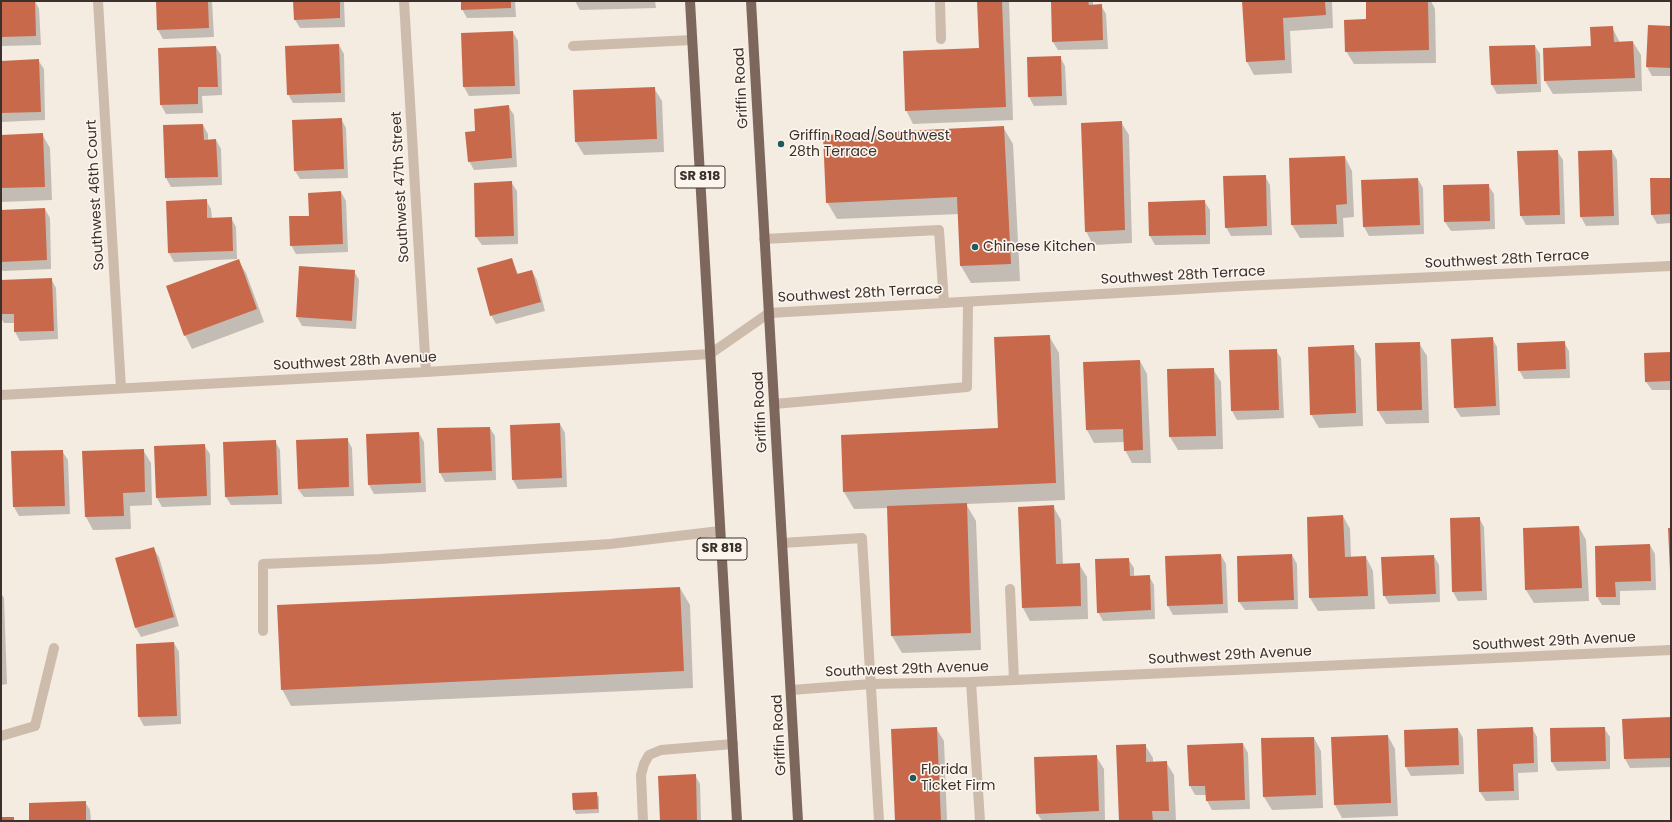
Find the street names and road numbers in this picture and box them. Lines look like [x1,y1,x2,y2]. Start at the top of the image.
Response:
street label: Griffin Road [731,47,753,129]
street label: Southwest 47th Street [389,111,413,263]
street label: Southwest 46th Court [84,119,108,271]
road number: SR 818 [675,166,725,188]
street label: Southwest 28th Terrace [1424,247,1590,273]
street label: Southwest 28th Terrace [1100,263,1266,289]
street label: Southwest 28th Terrace [777,281,943,307]
street label: Southwest 28th Avenue [273,349,437,375]
street label: Griffin Road [750,371,772,453]
road number: SR 818 [697,538,747,560]
street label: Southwest 29th Avenue [1472,629,1636,655]
street label: Southwest 29th Avenue [1148,643,1312,669]
street label: Southwest 29th Avenue [825,659,989,681]
street label: Griffin Road [769,694,791,776]

